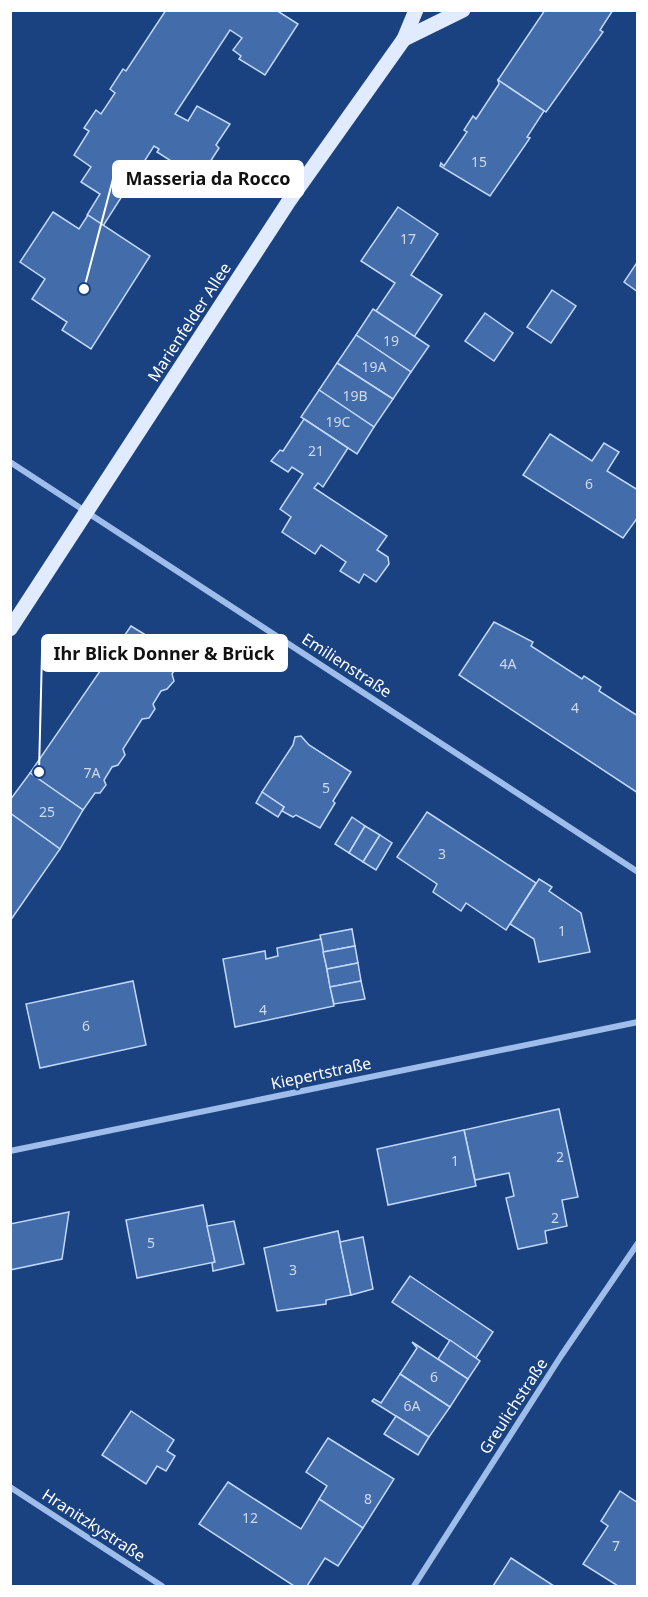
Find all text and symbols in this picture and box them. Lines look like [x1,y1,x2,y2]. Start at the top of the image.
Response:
house number: 15 [471,152,487,171]
callout: Masseria da Rocco [113,161,303,197]
text: Masseria da Rocco [125,166,291,190]
house number: 17 [400,229,416,248]
street label: Marienfelder Allee [142,258,236,386]
house number: 19 [383,331,399,350]
house number: 19A [362,357,387,376]
house number: 19B [342,386,368,405]
house number: 19C [326,412,351,431]
house number: 21 [308,441,324,460]
house number: 6 [585,474,593,493]
street label: Emilienstraße [298,628,396,702]
callout: Ihr Blick Donner & Brück [42,635,287,671]
text: Ihr Blick Donner & Brück [54,641,275,665]
house number: 4A [500,654,517,673]
house number: 4 [571,698,579,717]
house number: 7A [84,763,101,782]
house number: 5 [322,778,330,797]
house number: 25 [39,802,55,821]
house number: 3 [438,844,446,863]
house number: 1 [558,921,566,940]
house number: 4 [259,1000,267,1019]
house number: 6 [82,1016,90,1035]
street label: Kiepertstraße [269,1052,373,1094]
house number: 2 [556,1147,564,1166]
house number: 1 [451,1151,459,1170]
house number: 2 [551,1208,559,1227]
house number: 5 [147,1233,155,1252]
house number: 3 [289,1260,297,1279]
street label: Greulichstraße [474,1354,552,1458]
house number: 6 [430,1367,438,1386]
house number: 6A [404,1396,421,1415]
street label: Hranitzkystraße [38,1483,150,1567]
house number: 8 [364,1489,372,1508]
house number: 12 [242,1508,258,1527]
house number: 7 [612,1536,620,1555]

